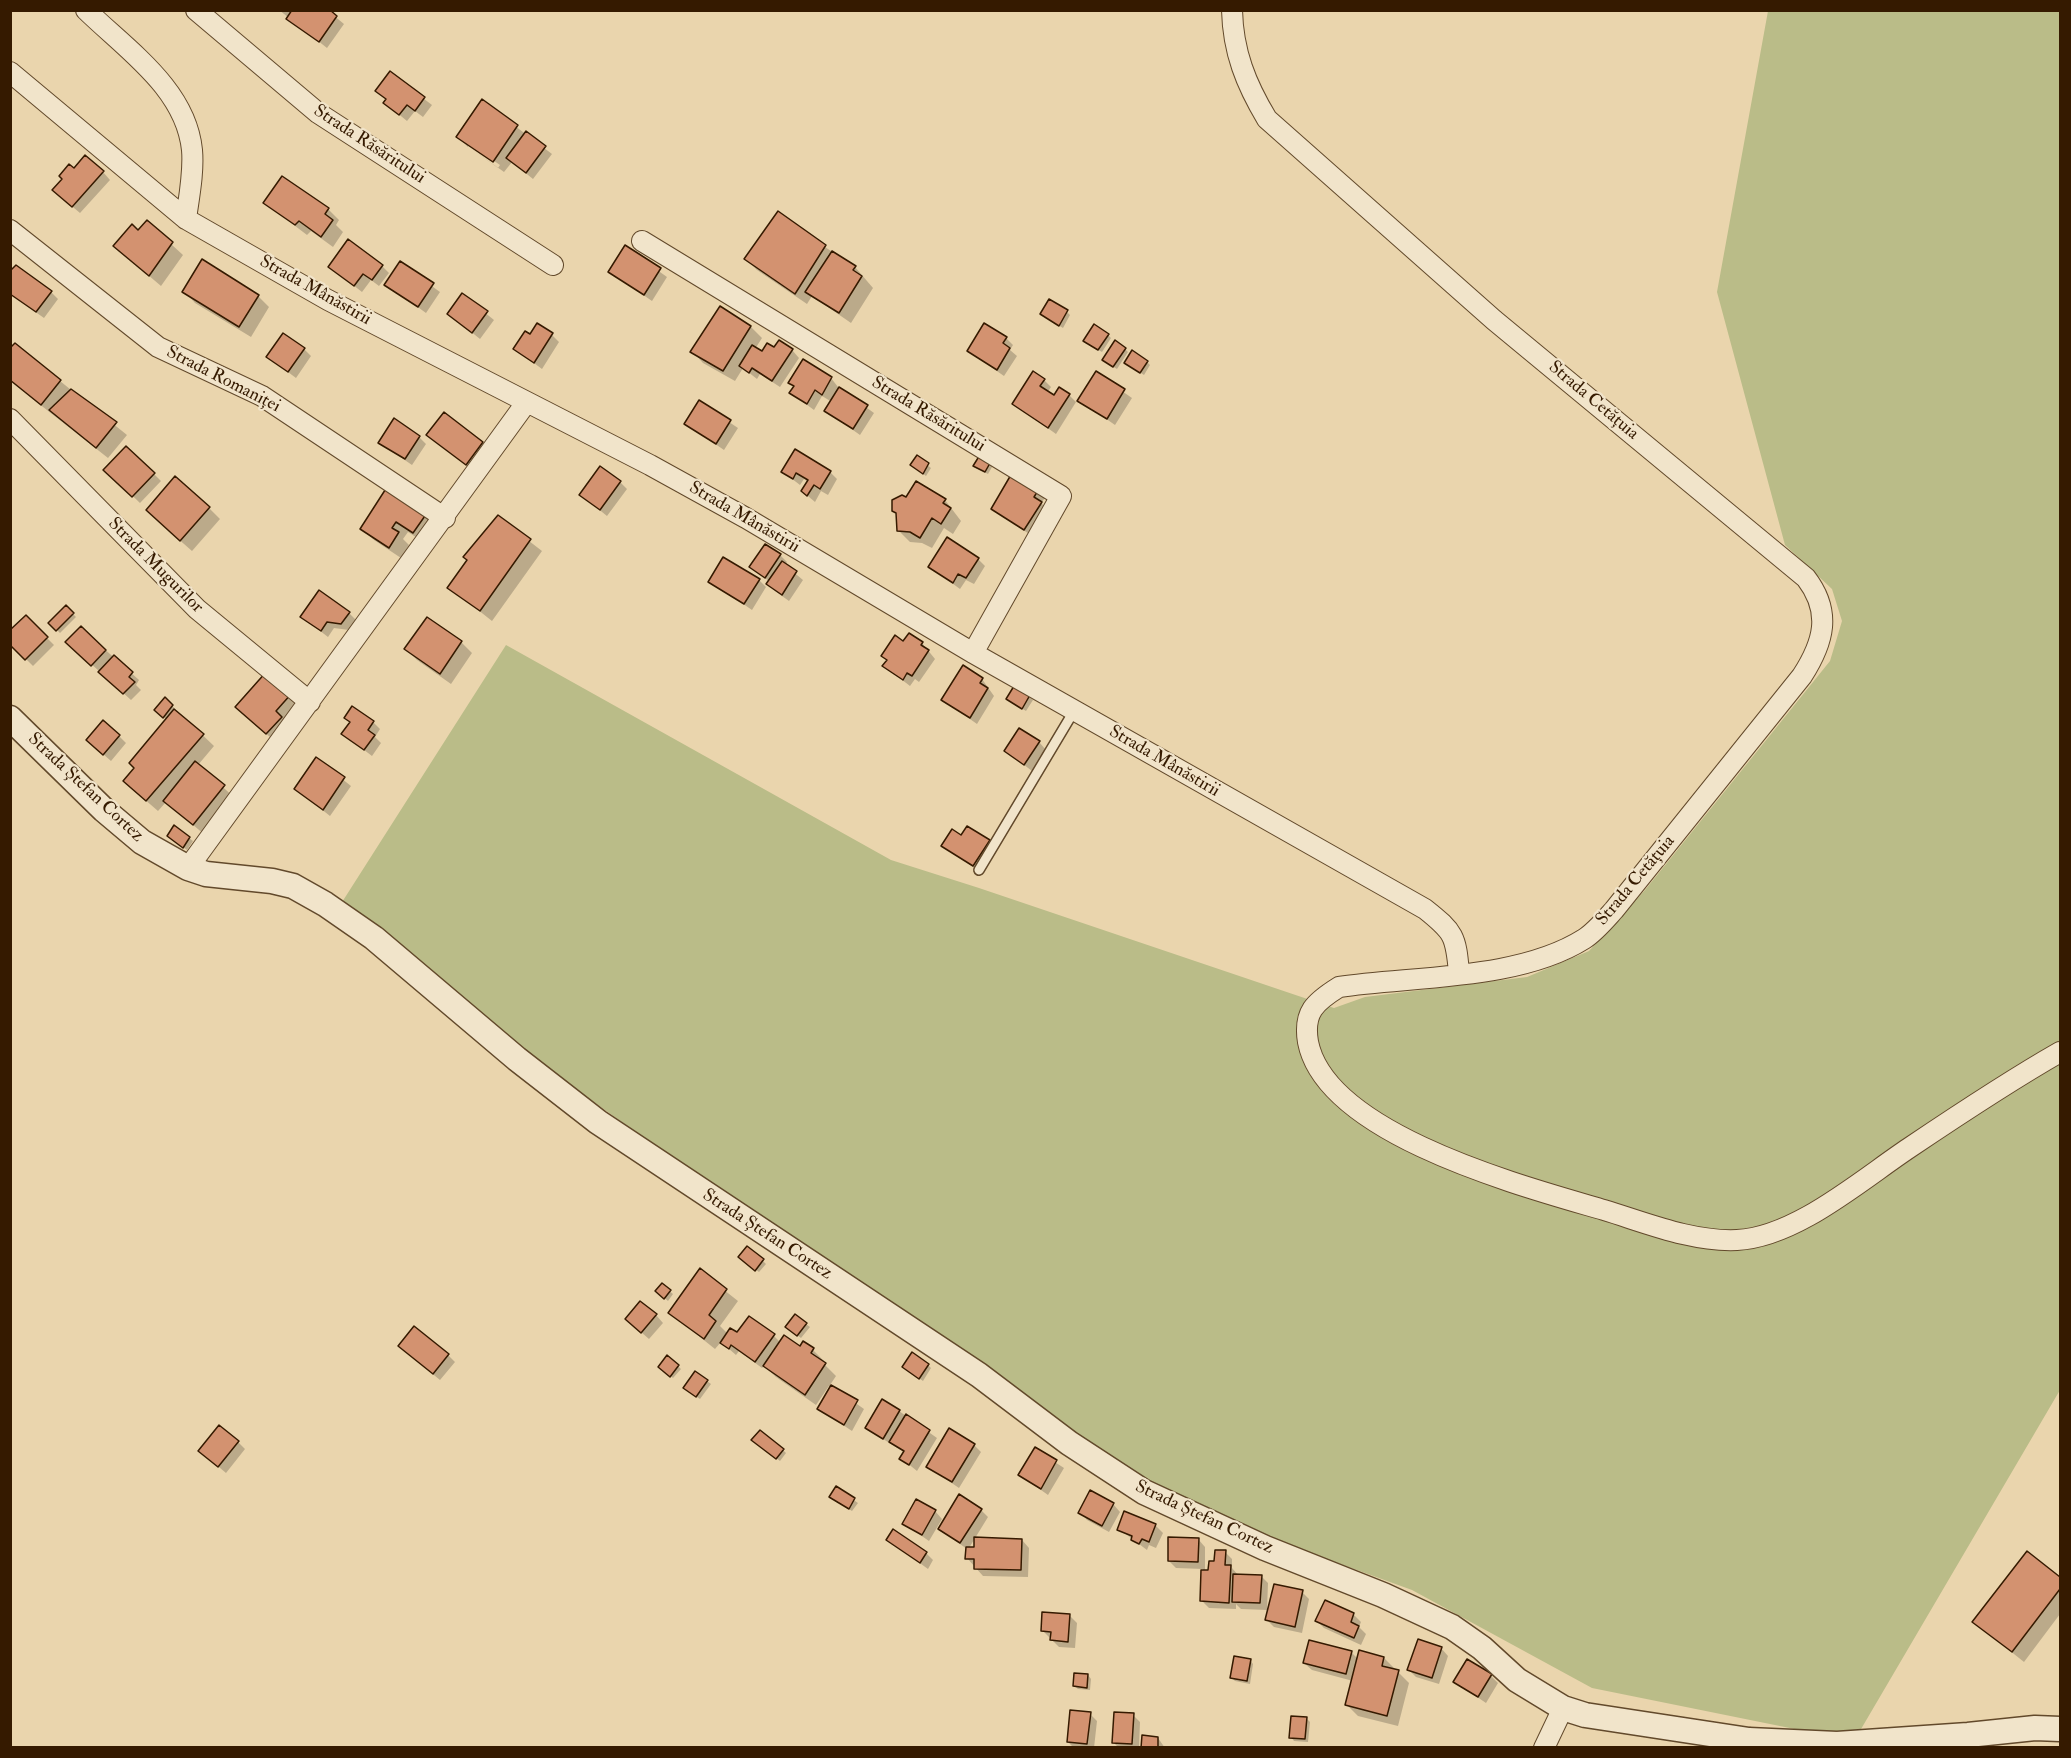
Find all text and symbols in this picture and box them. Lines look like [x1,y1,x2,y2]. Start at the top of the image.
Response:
street label: Strada Răsăritului [309,101,429,189]
street label: Strada Mânăstirii [255,251,375,331]
street label: Strada Romaniței [162,342,284,418]
street label: Strada Cetățuia [1543,357,1643,445]
street label: Strada Răsăritului [867,373,989,457]
street label: Strada Mânăstirii [685,478,803,558]
street label: Strada Mugurilor [103,514,207,618]
street label: Strada Mânăstirii [1105,722,1223,802]
street label: Strada Ștefan Cortez [23,729,147,847]
street label: Strada Cetățuia [1592,831,1680,931]
street label: Strada Ștefan Cortez [698,1185,836,1285]
street label: Strada Ștefan Cortez [1131,1476,1277,1560]

